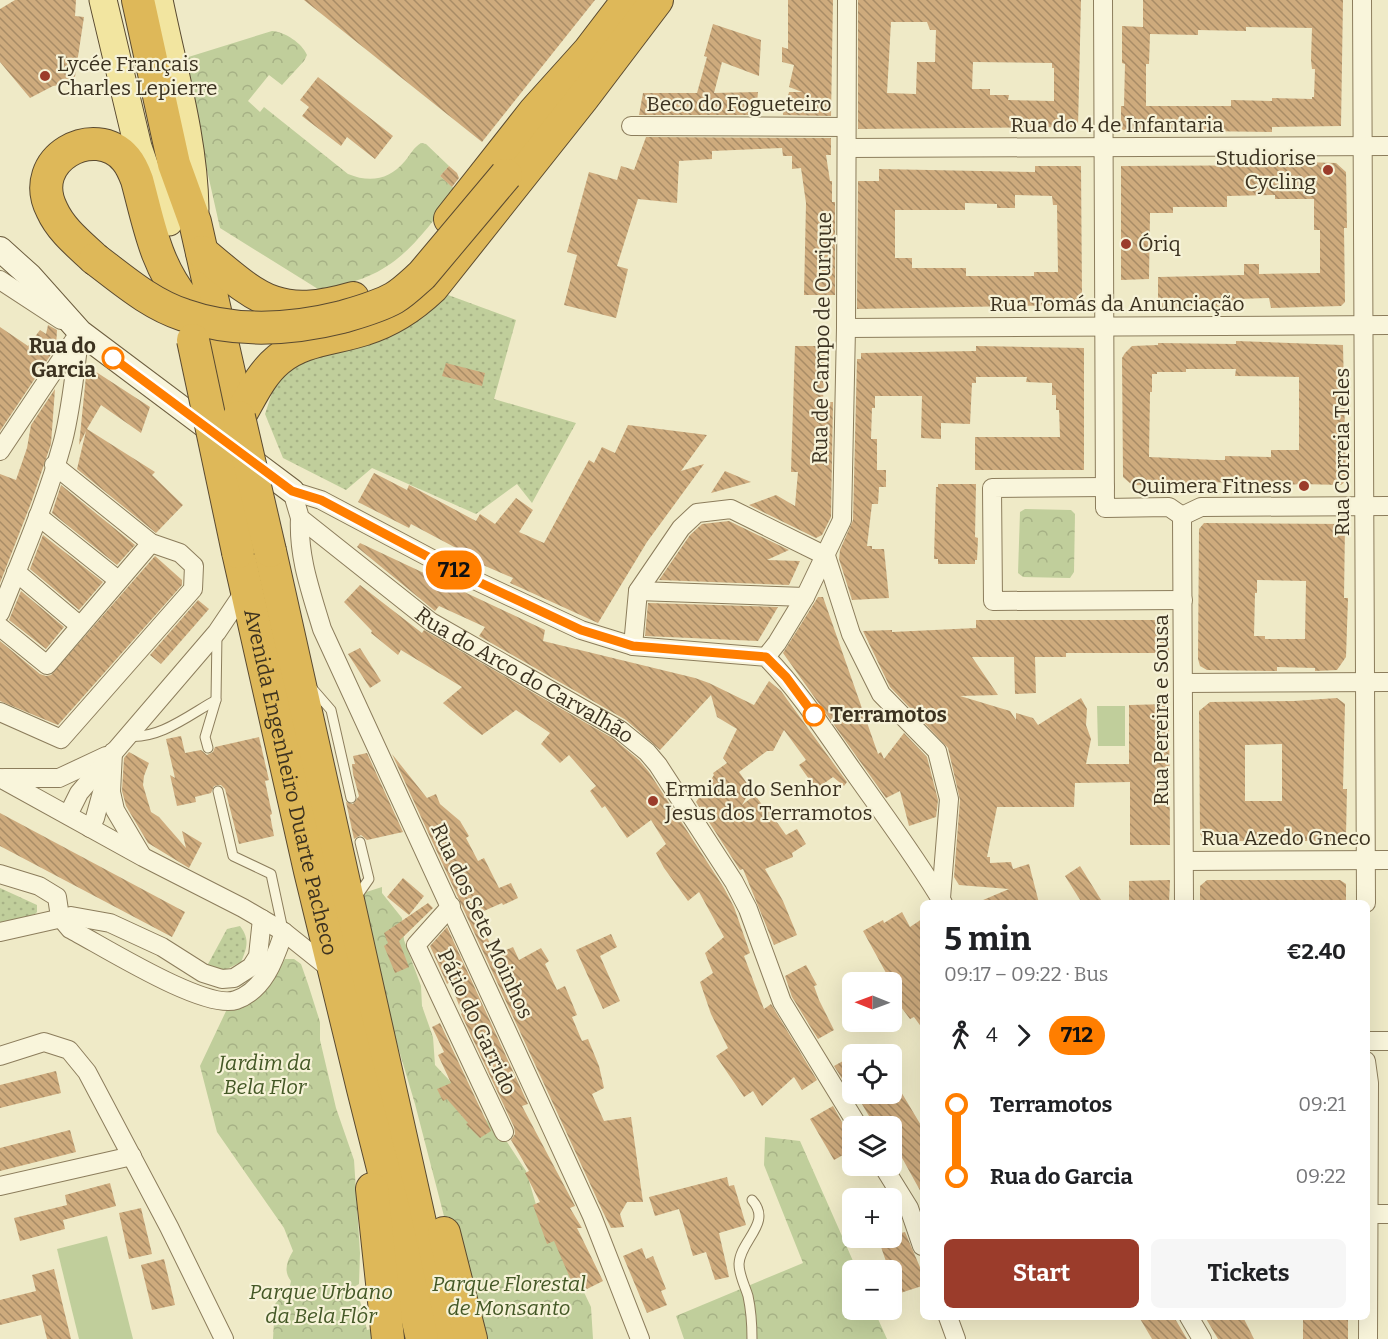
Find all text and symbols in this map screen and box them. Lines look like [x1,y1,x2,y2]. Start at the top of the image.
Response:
place label: Lycée Français Charles Lepierre [57,51,218,101]
marker: Lycée Français Charles Lepierre [38,69,52,83]
street label: Beco do Fogueteiro [646,91,832,117]
street label: Rua do 4 de Infantaria [1010,112,1224,138]
place label: Studiorise Cycling [1215,145,1316,195]
marker: Studiorise Cycling [1321,163,1335,177]
street label: Rua de Campo de Ourique [807,212,837,464]
place label: Óriq [1138,231,1181,257]
marker: Óriq [1119,237,1133,251]
street label: Rua Tomás da Anunciação [989,291,1245,317]
place label: Rua do Garcia [29,333,96,383]
marker: Rua do Garcia [102,347,124,369]
street label: Rua Correia Teles [1329,368,1355,536]
place label: Quimera Fitness [1131,473,1292,499]
marker: Quimera Fitness [1297,479,1311,493]
line badge: 712 [420,550,488,590]
text: 712 [438,557,470,583]
street label: Rua do Arco do Carvalhão [410,601,639,749]
street label: Avenida Engenheiro Duarte Pacheco [238,606,343,958]
street label: Rua Pereira e Sousa [1148,614,1174,806]
place label: Terramotos [830,702,947,728]
marker: Terramotos [803,704,825,726]
place label: Ermida do Senhor Jesus dos Terramotos [664,776,873,826]
marker: Ermida do Senhor Jesus dos Terramotos [646,794,660,808]
street label: Rua dos Sete Moinhos [425,819,539,1023]
street label: Rua Azedo Gneco [1201,825,1371,851]
text: 5 min [944,919,1031,959]
text: €2.40 [1286,938,1346,965]
street label: Pátio do Garrido [432,945,522,1099]
text: 09:17 – 09:22 · Bus [944,962,1108,986]
north arrow [842,972,902,1032]
map controls [842,972,902,1320]
icon: walk [944,1019,977,1052]
icon: forward [1007,1019,1040,1052]
text: 712 [1061,1022,1093,1048]
text: 4 [986,1023,998,1047]
button: locate [842,1044,902,1104]
park label: Jardim da Bela Flor [216,1050,312,1100]
text: Terramotos [990,1091,1112,1118]
text: 09:21 [1298,1092,1346,1116]
button: layers [842,1116,902,1176]
text: Rua do Garcia [990,1163,1133,1190]
text: 09:22 [1295,1164,1346,1188]
button: + [842,1188,902,1248]
button: Start [944,1239,1139,1308]
button: Tickets [1151,1239,1346,1308]
button: − [842,1260,902,1320]
park label: Parque Florestal de Monsanto [432,1271,586,1321]
park label: Parque Urbano da Bela Flôr [249,1279,393,1329]

